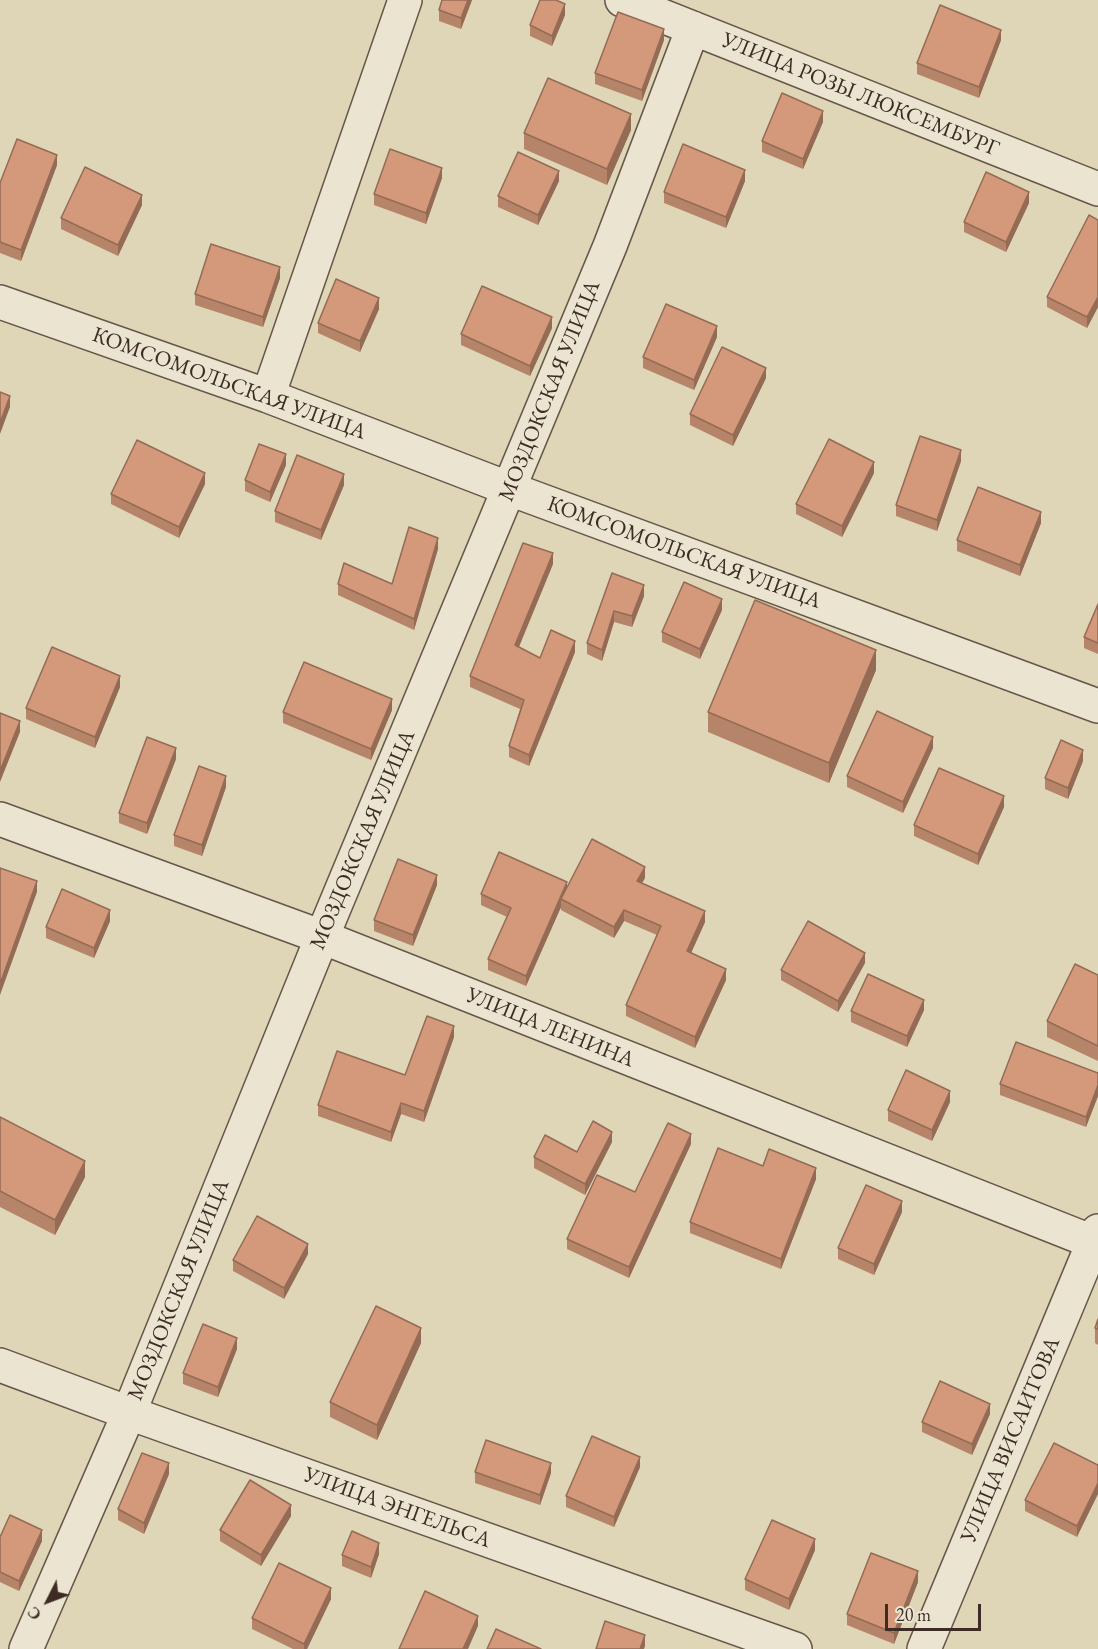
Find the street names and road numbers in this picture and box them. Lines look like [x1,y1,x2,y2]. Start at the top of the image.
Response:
street label: УЛИЦА РОЗЫ ЛЮКСЕМБУРГ [718,27,1002,163]
street label: МОЗДОКСКАЯ УЛИЦА [494,277,606,505]
street label: КОМСОМОЛЬСКАЯ УЛИЦА [89,322,369,446]
street label: КОМСОМОЛЬСКАЯ УЛИЦА [544,491,824,615]
street label: МОЗДОКСКАЯ УЛИЦА [305,726,421,954]
street label: УЛИЦА ЛЕНИНА [462,982,638,1074]
street label: МОЗДОКСКАЯ УЛИЦА [123,1176,235,1404]
street label: УЛИЦА ВИСАИТОВА [956,1333,1066,1547]
street label: УЛИЦА ЭНГЕЛЬСА [300,1462,494,1554]

